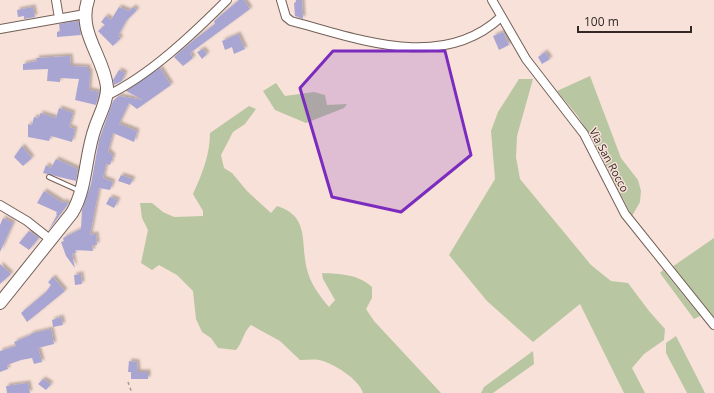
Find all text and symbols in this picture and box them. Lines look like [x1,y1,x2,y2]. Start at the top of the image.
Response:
scale bar [578,8,691,34]
text: 100 m [584,13,619,30]
street label: Via San Rocco [586,125,633,195]

